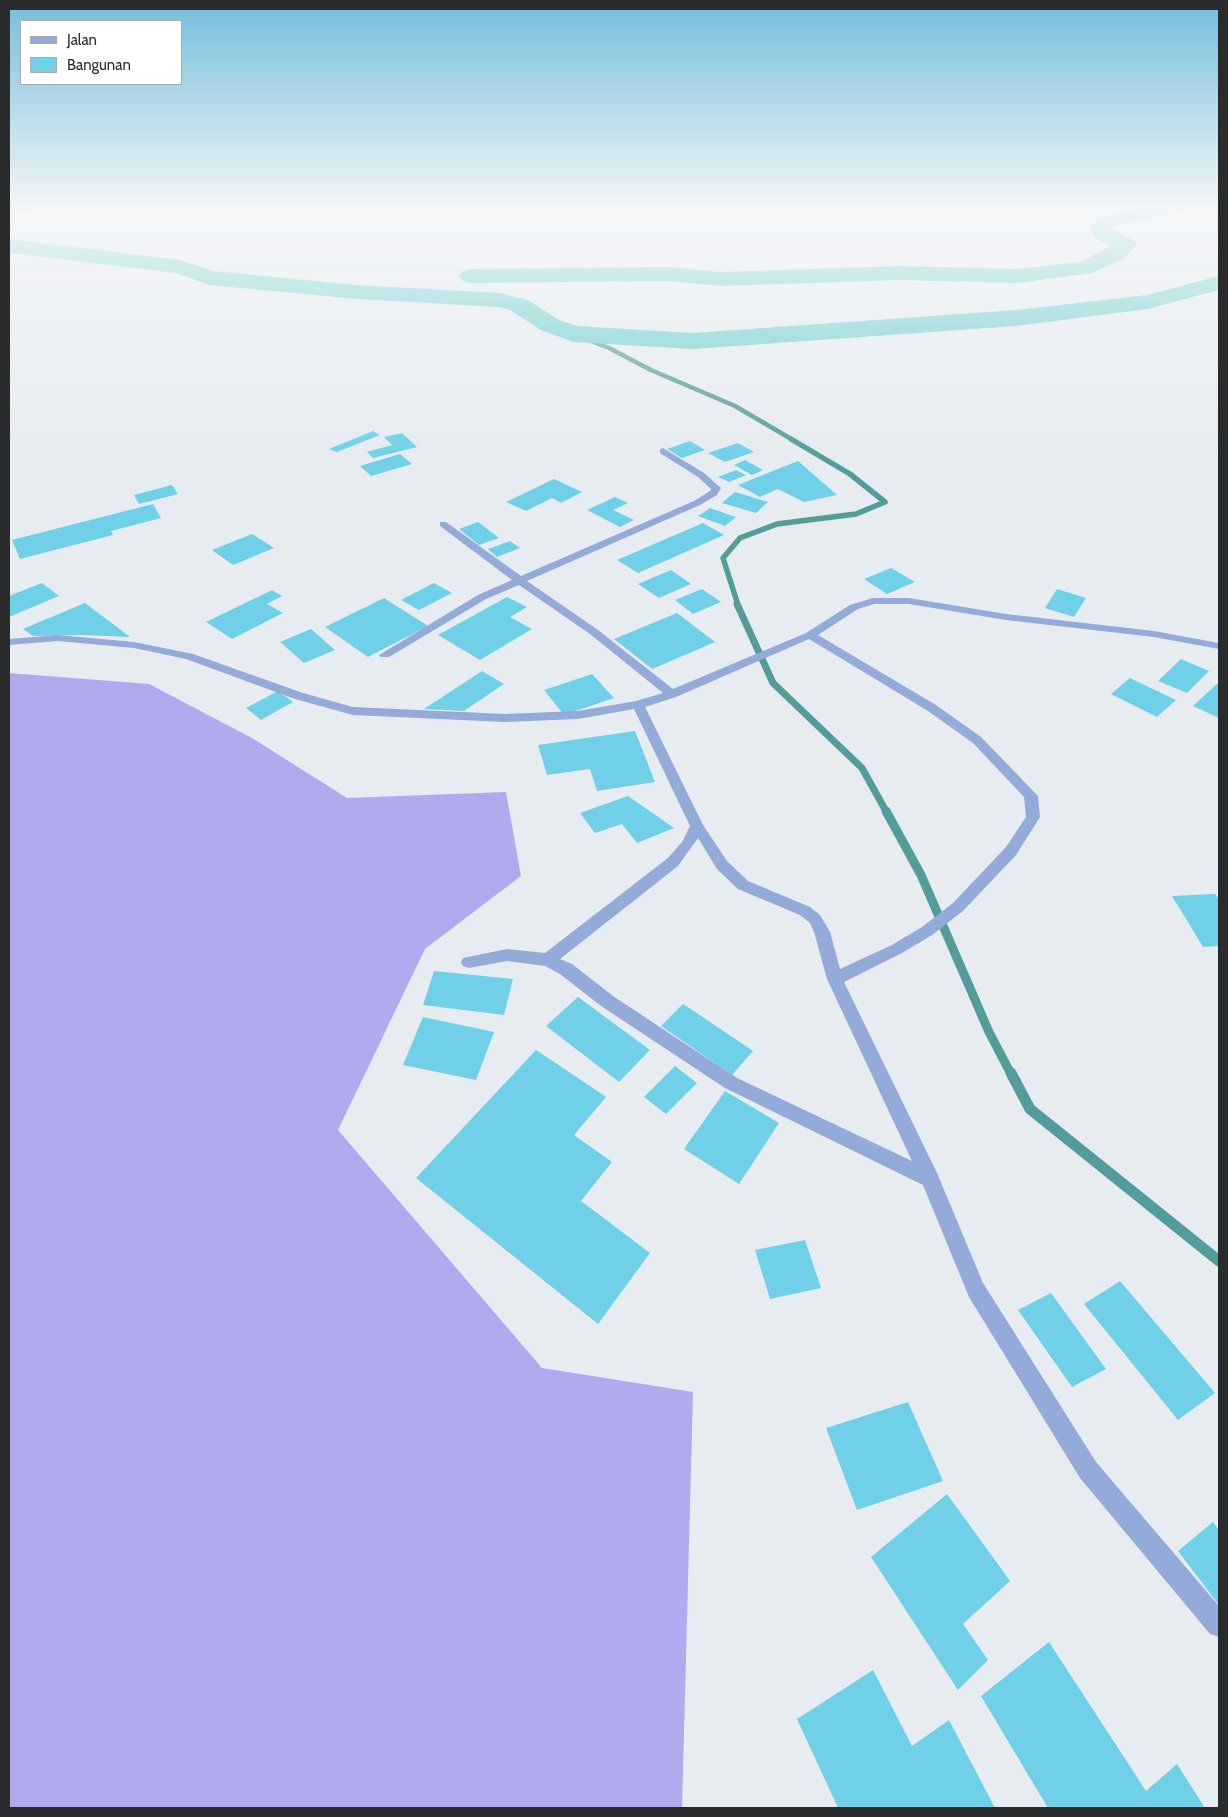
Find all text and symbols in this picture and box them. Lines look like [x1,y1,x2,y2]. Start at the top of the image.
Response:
legend [20,20,182,85]
text: Jalan [67,31,97,49]
text: Bangunan [67,56,131,74]

